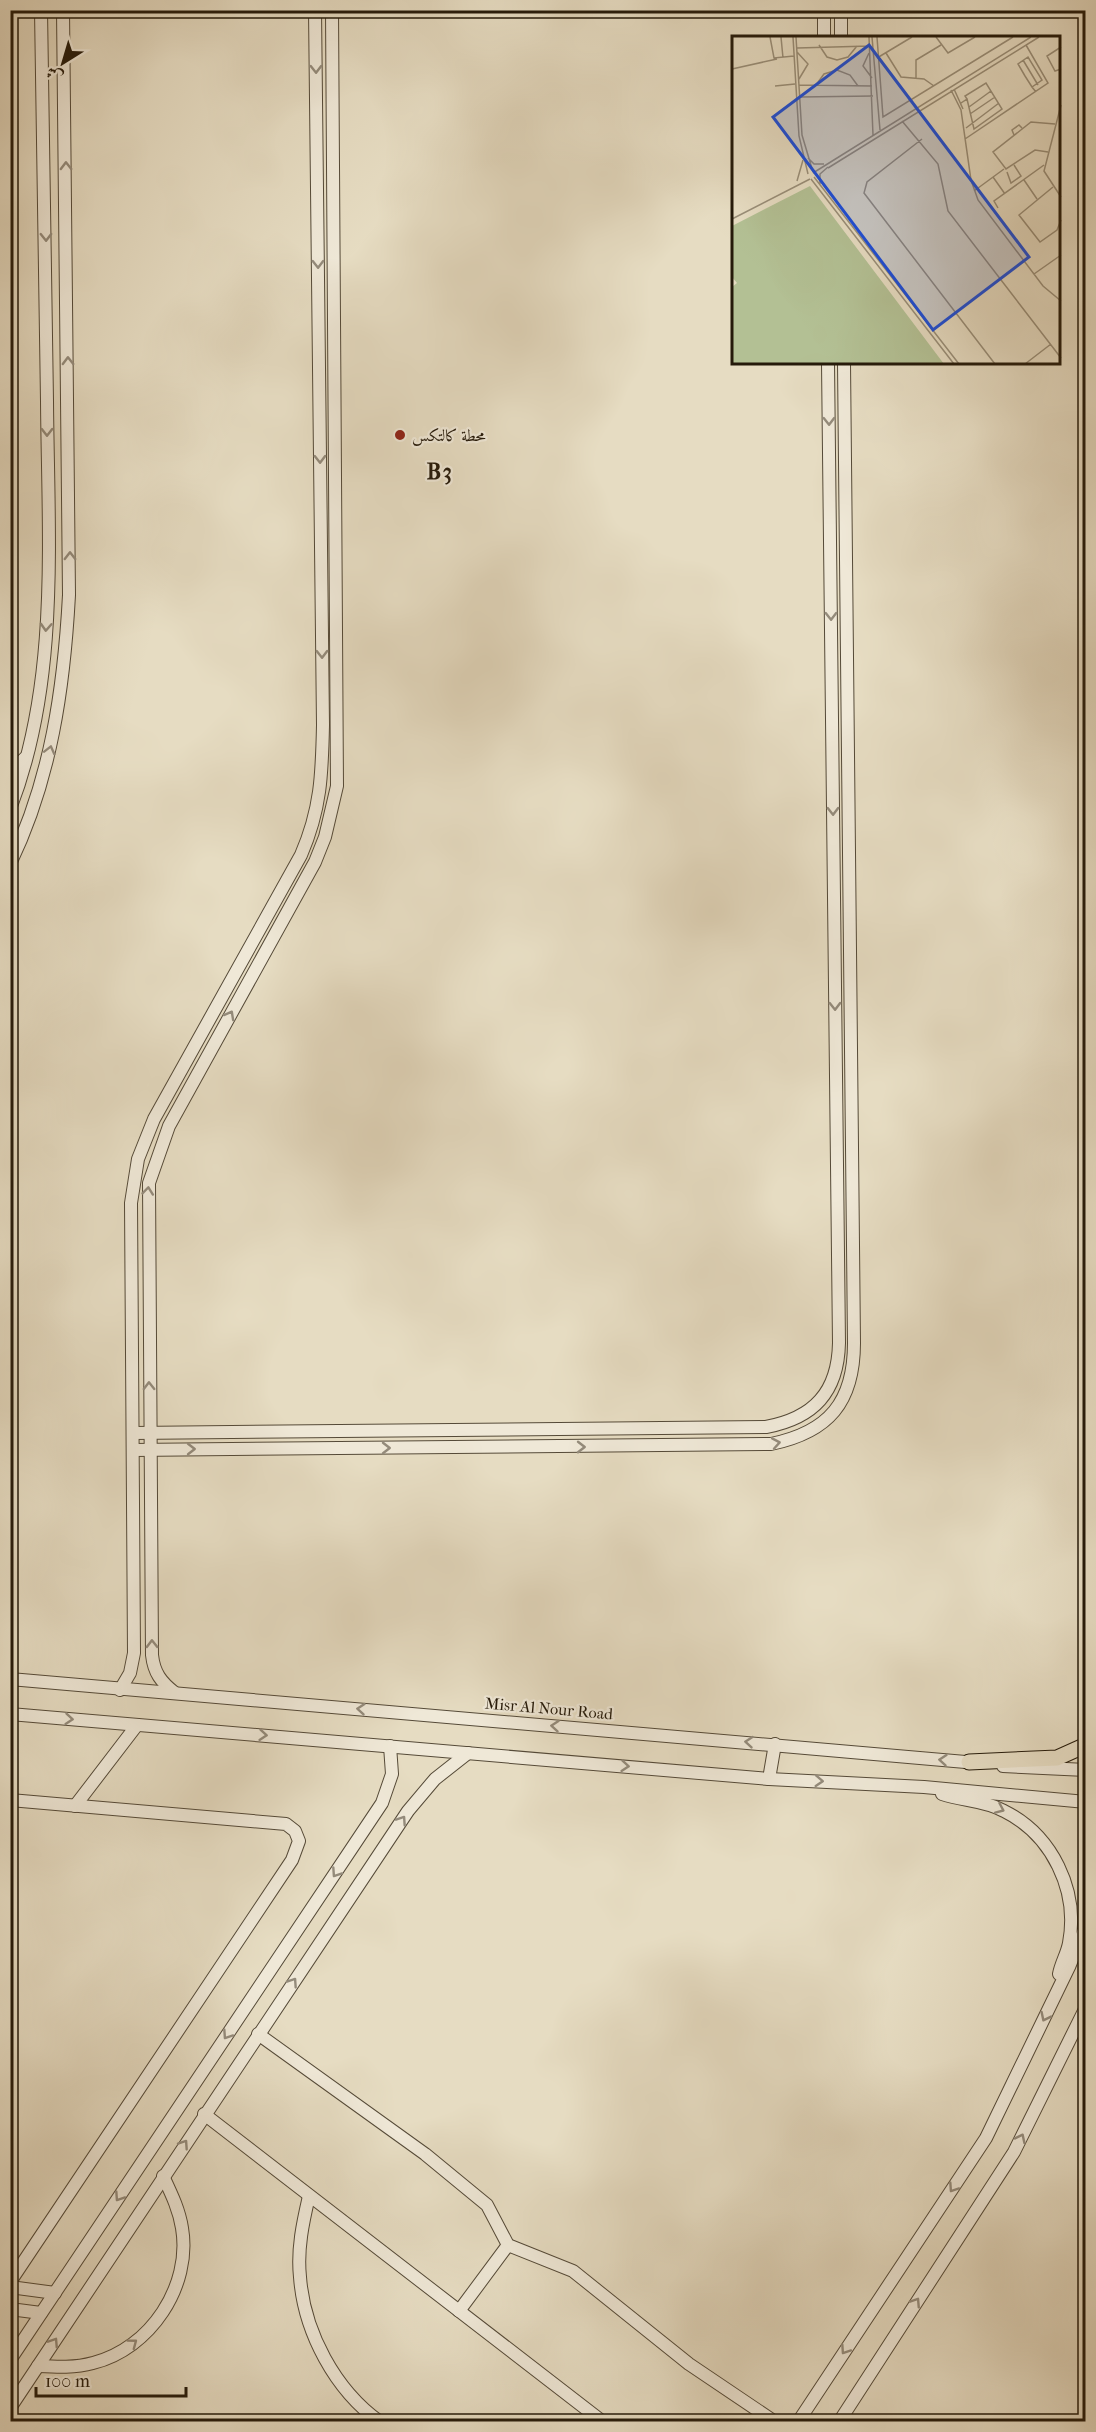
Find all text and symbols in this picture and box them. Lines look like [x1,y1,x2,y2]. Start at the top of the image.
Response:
north arrow [33,33,93,93]
inset map [732,36,1060,364]
text: ش [42,62,66,87]
one-way arrow [310,64,322,73]
one-way arrow [59,162,72,171]
one-way arrow [39,232,52,241]
one-way arrow [312,259,325,268]
one-way arrow [61,357,74,366]
one-way arrow [823,417,835,426]
place label: محطة كالتكس [412,426,486,446]
one-way arrow [41,427,53,436]
marker: محطة كالتكس [393,428,407,442]
one-way arrow [314,454,327,463]
district label: B3 [427,459,453,485]
one-way arrow [64,552,76,561]
one-way arrow [825,612,837,621]
one-way arrow [39,622,52,631]
one-way arrow [316,649,328,658]
one-way arrow [43,745,56,755]
one-way arrow [827,807,839,816]
one-way arrow [829,1002,841,1011]
one-way arrow [223,1011,234,1021]
one-way arrow [141,1186,154,1195]
one-way arrow [143,1381,155,1390]
one-way arrow [772,1437,781,1449]
one-way arrow [577,1441,586,1453]
one-way arrow [382,1442,391,1454]
one-way arrow [187,1443,196,1455]
one-way arrow [146,1639,158,1648]
street label: Misr Al Nour Road [484,1693,614,1724]
one-way arrow [356,1703,365,1716]
one-way arrow [64,1712,73,1725]
one-way arrow [550,1719,559,1732]
one-way arrow [259,1728,268,1741]
one-way arrow [745,1736,754,1749]
one-way arrow [939,1754,948,1767]
one-way arrow [620,1759,629,1772]
one-way arrow [815,1775,824,1788]
one-way arrow [993,1802,1004,1814]
one-way arrow [395,1816,406,1827]
one-way arrow [332,1866,343,1877]
one-way arrow [286,1978,297,1989]
one-way arrow [1041,2010,1053,2021]
one-way arrow [223,2028,234,2039]
one-way arrow [1013,2133,1025,2144]
one-way arrow [177,2140,189,2150]
one-way arrow [948,2182,960,2192]
one-way arrow [115,2190,126,2201]
one-way arrow [909,2298,920,2309]
one-way arrow [47,2338,58,2349]
one-way arrow [126,2339,137,2350]
one-way arrow [841,2344,852,2355]
scale bar [36,2360,186,2398]
text: 100 m [45,2371,90,2392]

